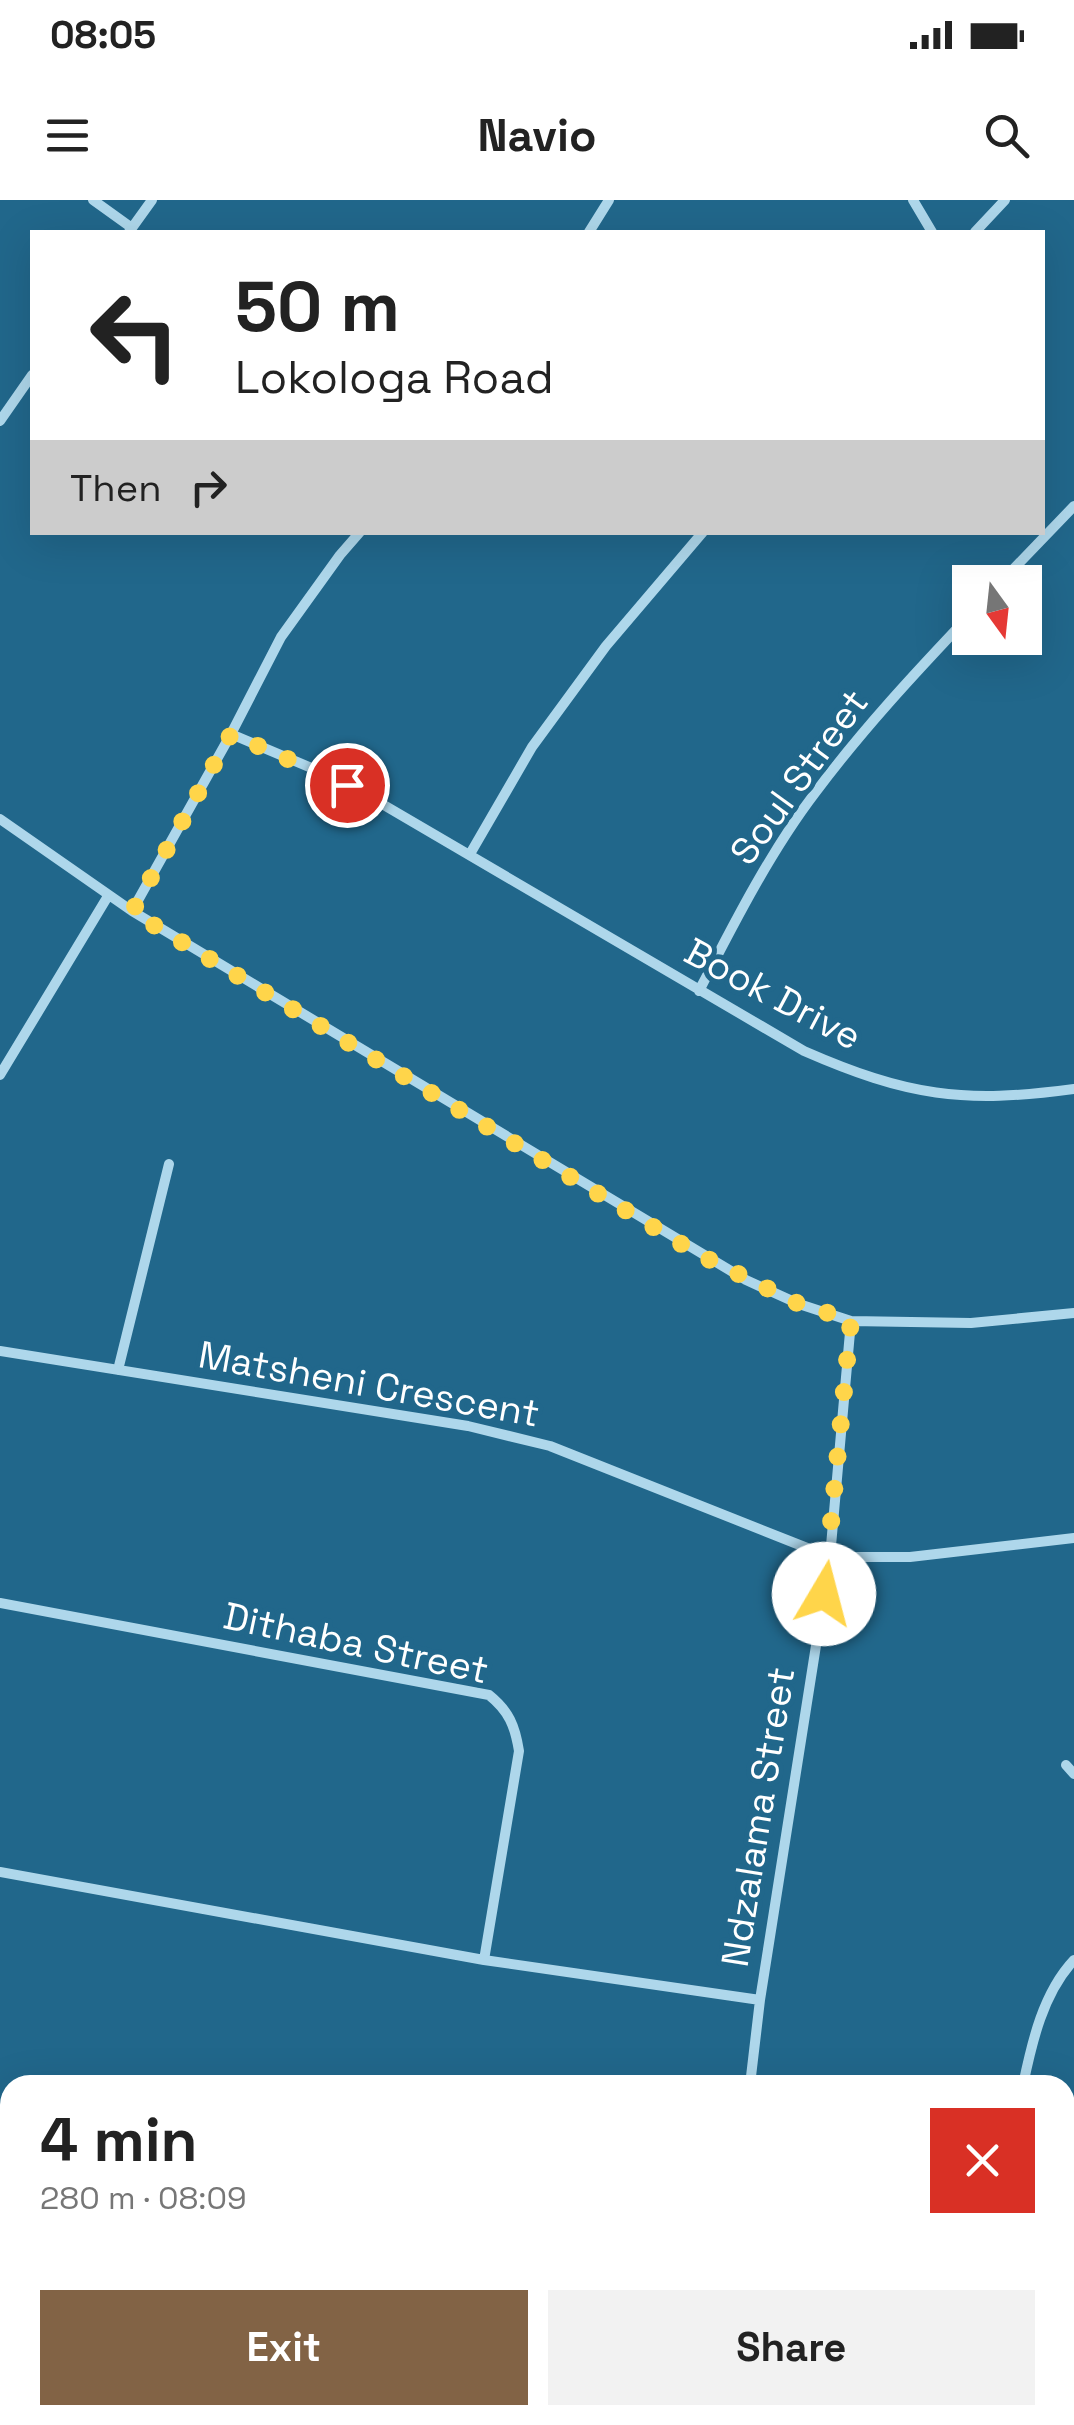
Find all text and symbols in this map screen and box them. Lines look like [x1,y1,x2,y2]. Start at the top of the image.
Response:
text: 08:05 [50,11,156,59]
text: Navio [477,107,597,164]
icon: menu [40,108,95,163]
icon: search [979,108,1034,163]
text: 50 m [235,262,400,351]
icon: left [70,270,200,400]
text: Lokologa Road [235,349,554,406]
icon: right [181,460,236,515]
text: Then [70,464,161,512]
north arrow [952,565,1042,655]
map controls [952,565,1042,655]
street label: Soul Street [719,680,879,874]
pin [305,743,390,828]
icon: arrive [320,758,375,813]
street label: Book Drive [676,927,870,1061]
street label: Matsheni Crescent [195,1330,543,1438]
position arrow [772,1542,876,1646]
street label: Dithaba Street [219,1592,493,1694]
street label: Ndzalama Street [711,1664,805,1970]
text: 4 min [40,2102,198,2179]
button: close [930,2108,1035,2213]
text: 280 m · 08:09 [40,2178,247,2218]
button: Exit [40,2290,528,2405]
button: Share [548,2290,1035,2405]

